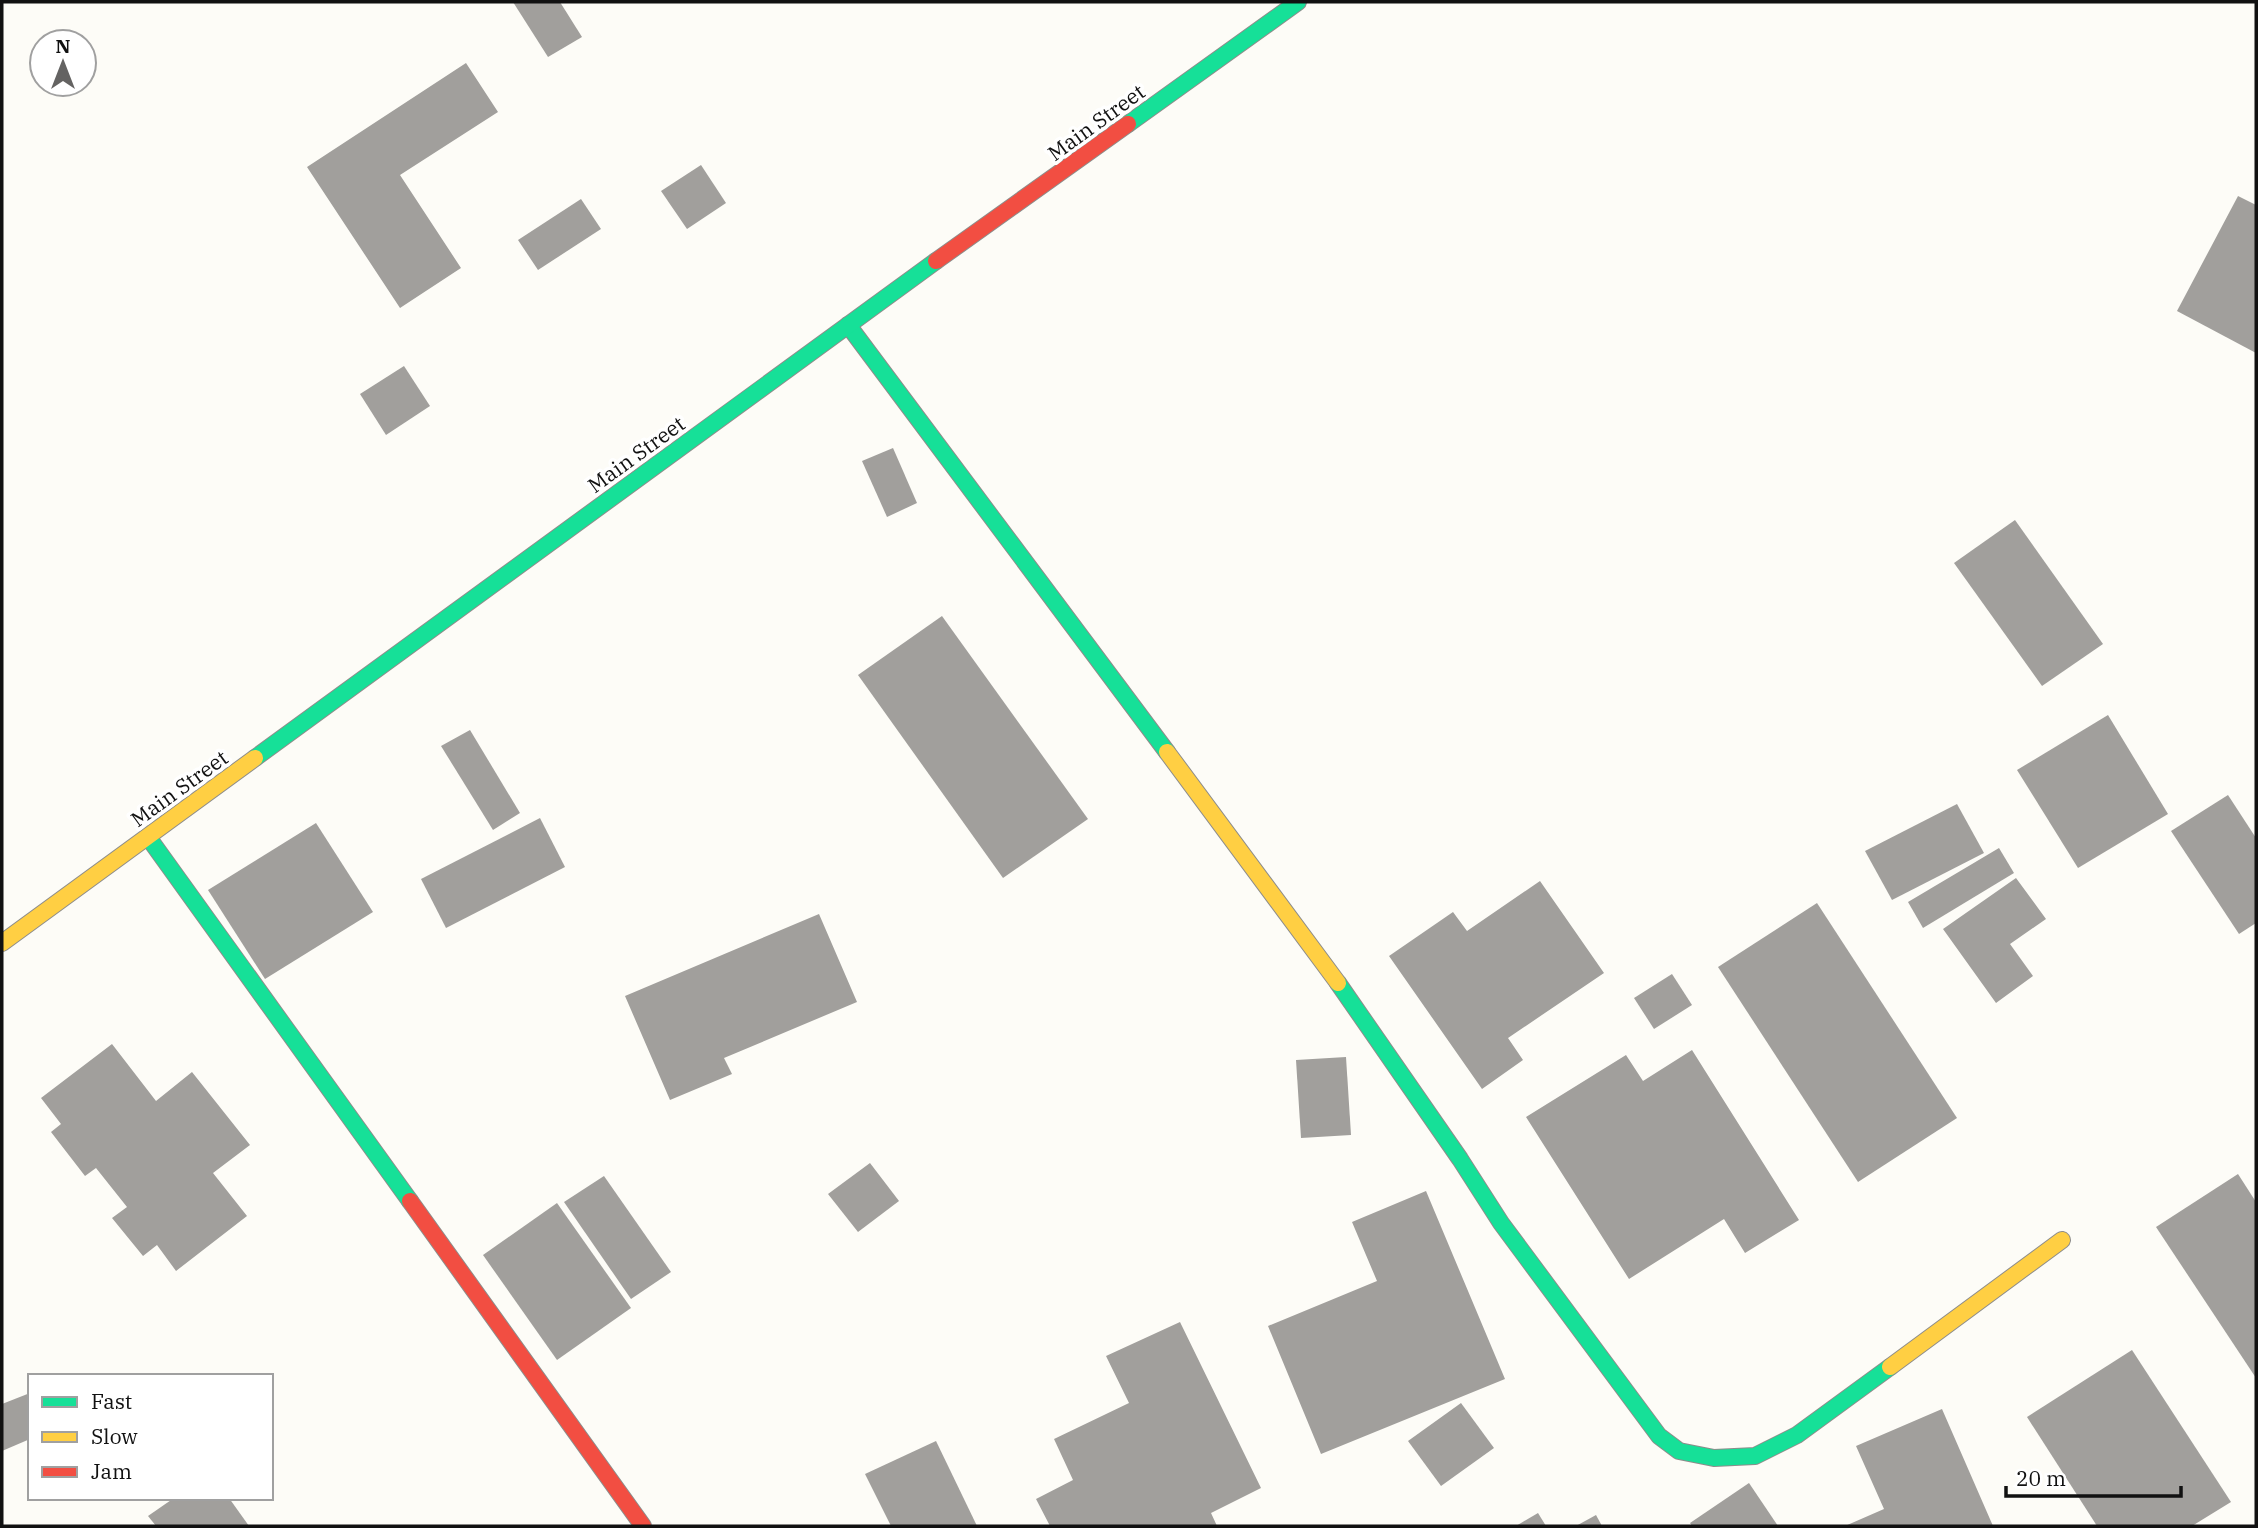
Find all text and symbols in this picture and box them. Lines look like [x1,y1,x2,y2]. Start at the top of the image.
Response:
north arrow [28,28,98,98]
text: N [55,34,71,58]
street label: Main Street [1042,77,1150,167]
street label: Main Street [582,409,690,499]
street label: Main Street [125,743,233,833]
legend [28,1374,273,1500]
text: Fast [91,1387,132,1415]
text: Slow [91,1422,138,1450]
scale bar [2006,1454,2181,1498]
text: Jam [91,1457,132,1485]
text: 20 m [2016,1464,2066,1492]

